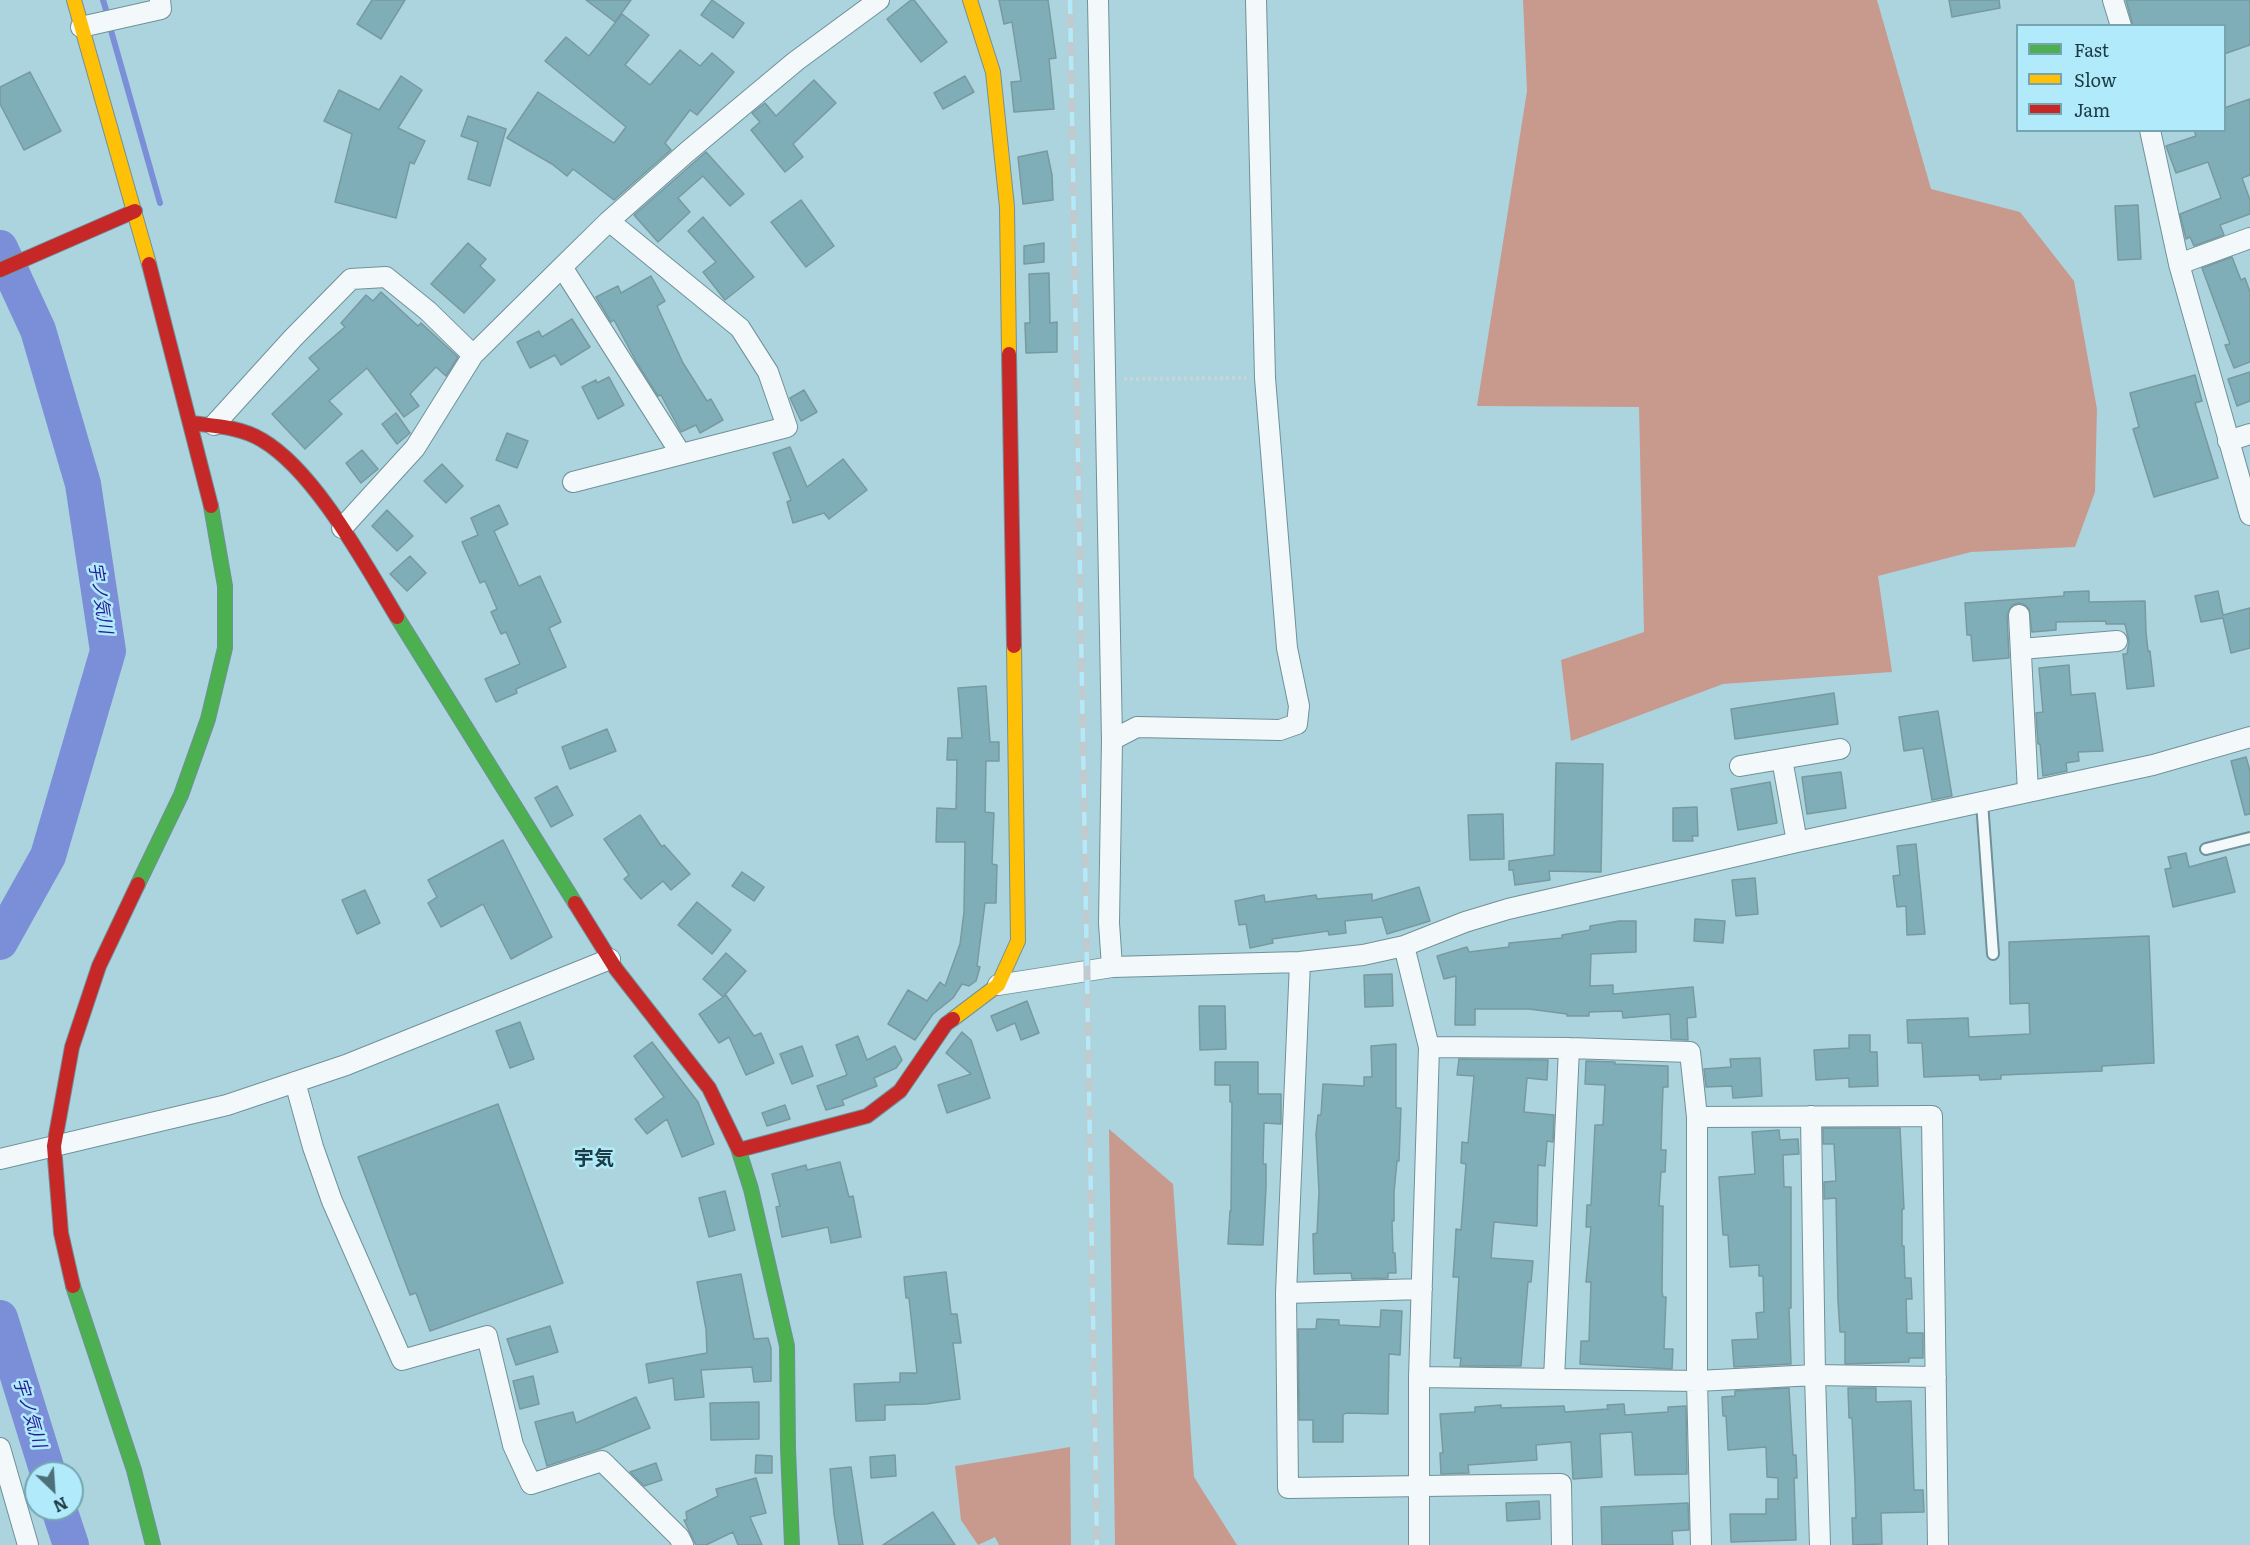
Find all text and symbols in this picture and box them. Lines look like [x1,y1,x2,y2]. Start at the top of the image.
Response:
legend [2016,24,2226,132]
text: Fast [2074,36,2109,63]
text: Slow [2074,66,2116,93]
text: Jam [2074,96,2110,123]
water label: 宇ノ気川 [84,561,116,635]
district label: 宇気 [574,1147,614,1171]
water label: 宇ノ気川 [8,1375,50,1451]
north arrow [24,1461,84,1521]
text: N [50,1492,72,1519]

